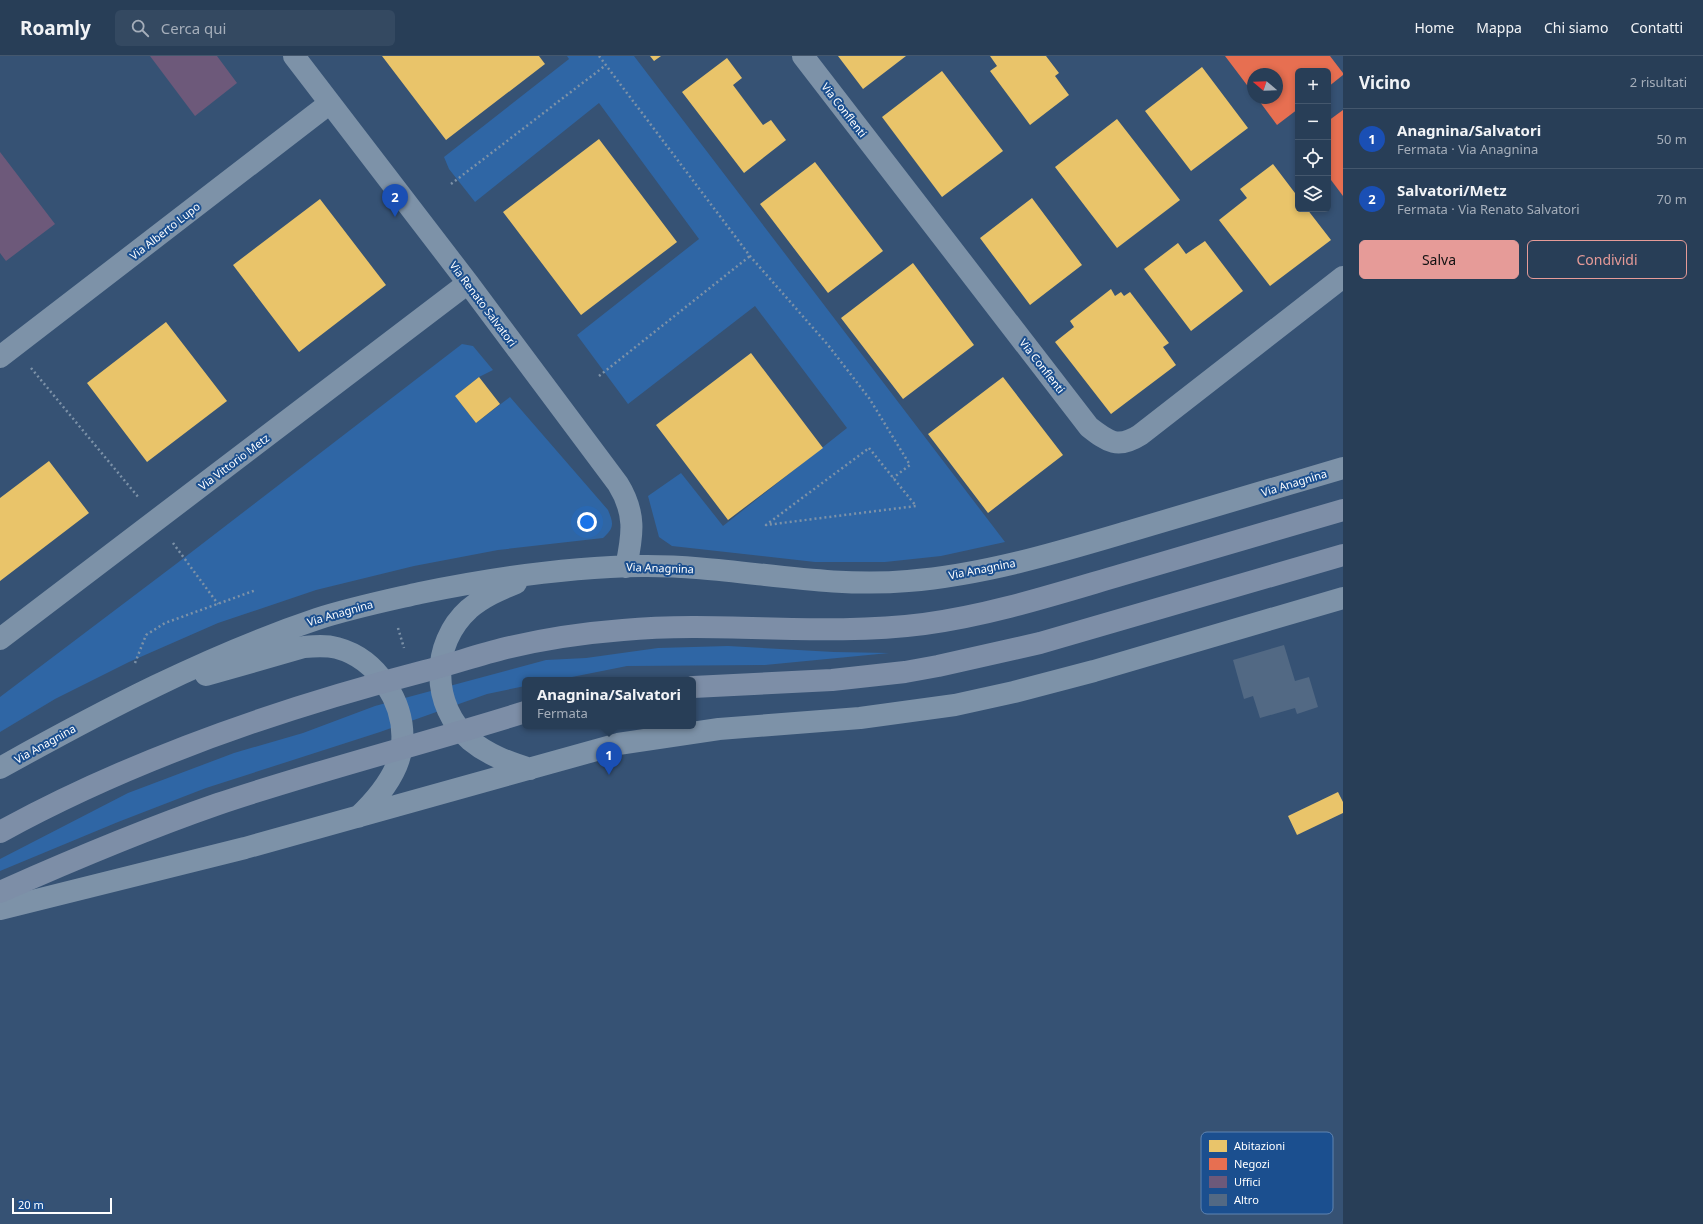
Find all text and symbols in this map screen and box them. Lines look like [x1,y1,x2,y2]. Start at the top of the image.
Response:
search box [115,10,395,46]
text: Roamly [20,15,91,41]
icon: search [129,17,151,39]
text: Cerca qui [161,18,226,38]
text: Home [1414,18,1454,37]
text: Mappa [1476,18,1522,37]
text: Chi siamo [1544,18,1608,37]
text: Contatti [1630,18,1683,37]
north arrow [1247,68,1283,104]
map controls [1295,68,1331,212]
button: + [1295,68,1331,104]
text: Vicino [1359,71,1411,94]
text: 2 risultati [1630,73,1687,91]
street label: Via Conflenti [818,79,870,140]
button: − [1295,104,1331,140]
text: Anagnina/Salvatori [1397,120,1541,140]
text: 1 [1368,130,1376,148]
text: 50 m [1657,130,1687,148]
button: locate [1295,140,1331,176]
text: Fermata · Via Anagnina [1397,140,1538,158]
button: layers [1295,176,1331,212]
text: Salvatori/Metz [1397,180,1507,200]
pin: 2 [382,184,408,217]
text: 2 [1368,190,1376,208]
text: 70 m [1657,190,1687,208]
street label: Via Alberto Lupo [126,198,203,263]
text: Fermata · Via Renato Salvatori [1397,200,1580,218]
button: Salva [1359,240,1519,279]
button: Condividi [1527,240,1687,279]
street label: Via Renato Salvatori [446,258,520,349]
street label: Via Conflenti [1016,335,1068,396]
street label: Via Vittorio Metz [195,430,272,493]
street label: Via Anagnina [1259,465,1328,500]
your location [577,512,597,532]
street label: Via Anagnina [947,555,1017,582]
street label: Via Anagnina [626,559,694,576]
street label: Via Anagnina [305,596,375,629]
popup [522,677,696,729]
text: Anagnina/Salvatori [537,684,681,704]
text: Fermata [537,704,588,722]
street label: Via Anagnina [11,721,78,767]
pin: 1 [596,742,622,775]
legend [1201,1132,1333,1214]
text: Abitazioni [1234,1138,1285,1153]
text: Negozi [1234,1156,1270,1171]
text: Uffici [1234,1174,1261,1189]
text: Altro [1234,1192,1259,1207]
scale bar [12,1196,112,1215]
text: 20 m [18,1197,44,1212]

